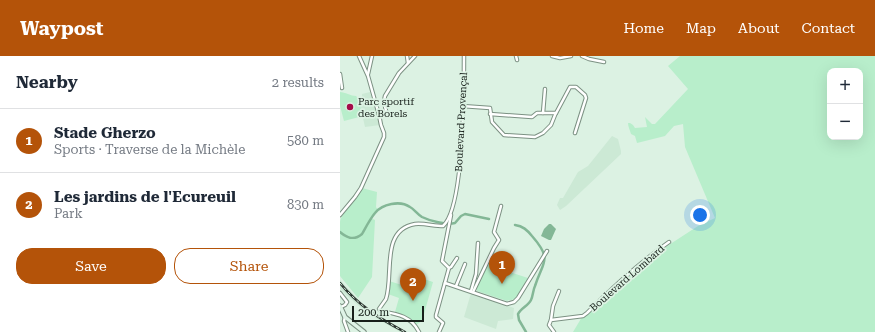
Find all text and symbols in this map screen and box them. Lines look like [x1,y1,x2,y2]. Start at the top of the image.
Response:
text: Waypost [20,17,103,40]
text: Home [623,20,664,36]
text: Map [686,20,716,36]
text: About [738,20,780,36]
text: Contact [802,20,855,36]
map controls [827,68,863,140]
button: + [827,68,863,104]
text: Nearby [16,72,78,92]
street label: Boulevard Provençal [453,72,469,172]
text: 2 results [272,75,324,90]
place label: Parc sportif des Borels [358,96,415,119]
marker: Parc sportif des Borels [345,102,355,112]
button: − [827,104,863,140]
text: Stade Gherzo [54,124,156,142]
text: 1 [25,133,33,148]
text: 580 m [287,133,324,148]
text: Sports · Traverse de la Michèle [54,142,245,157]
text: Les jardins de l'Ecureuil [54,188,236,206]
text: 2 [25,197,33,212]
text: 830 m [287,197,324,212]
your location [690,205,710,225]
text: Park [54,206,83,221]
street label: Boulevard Lombard [588,242,667,313]
button: Save [16,248,166,284]
button: Share [174,248,324,284]
pin: 1 [489,251,515,284]
pin: 2 [400,268,426,301]
scale bar [352,304,424,323]
text: 200 m [358,306,389,319]

